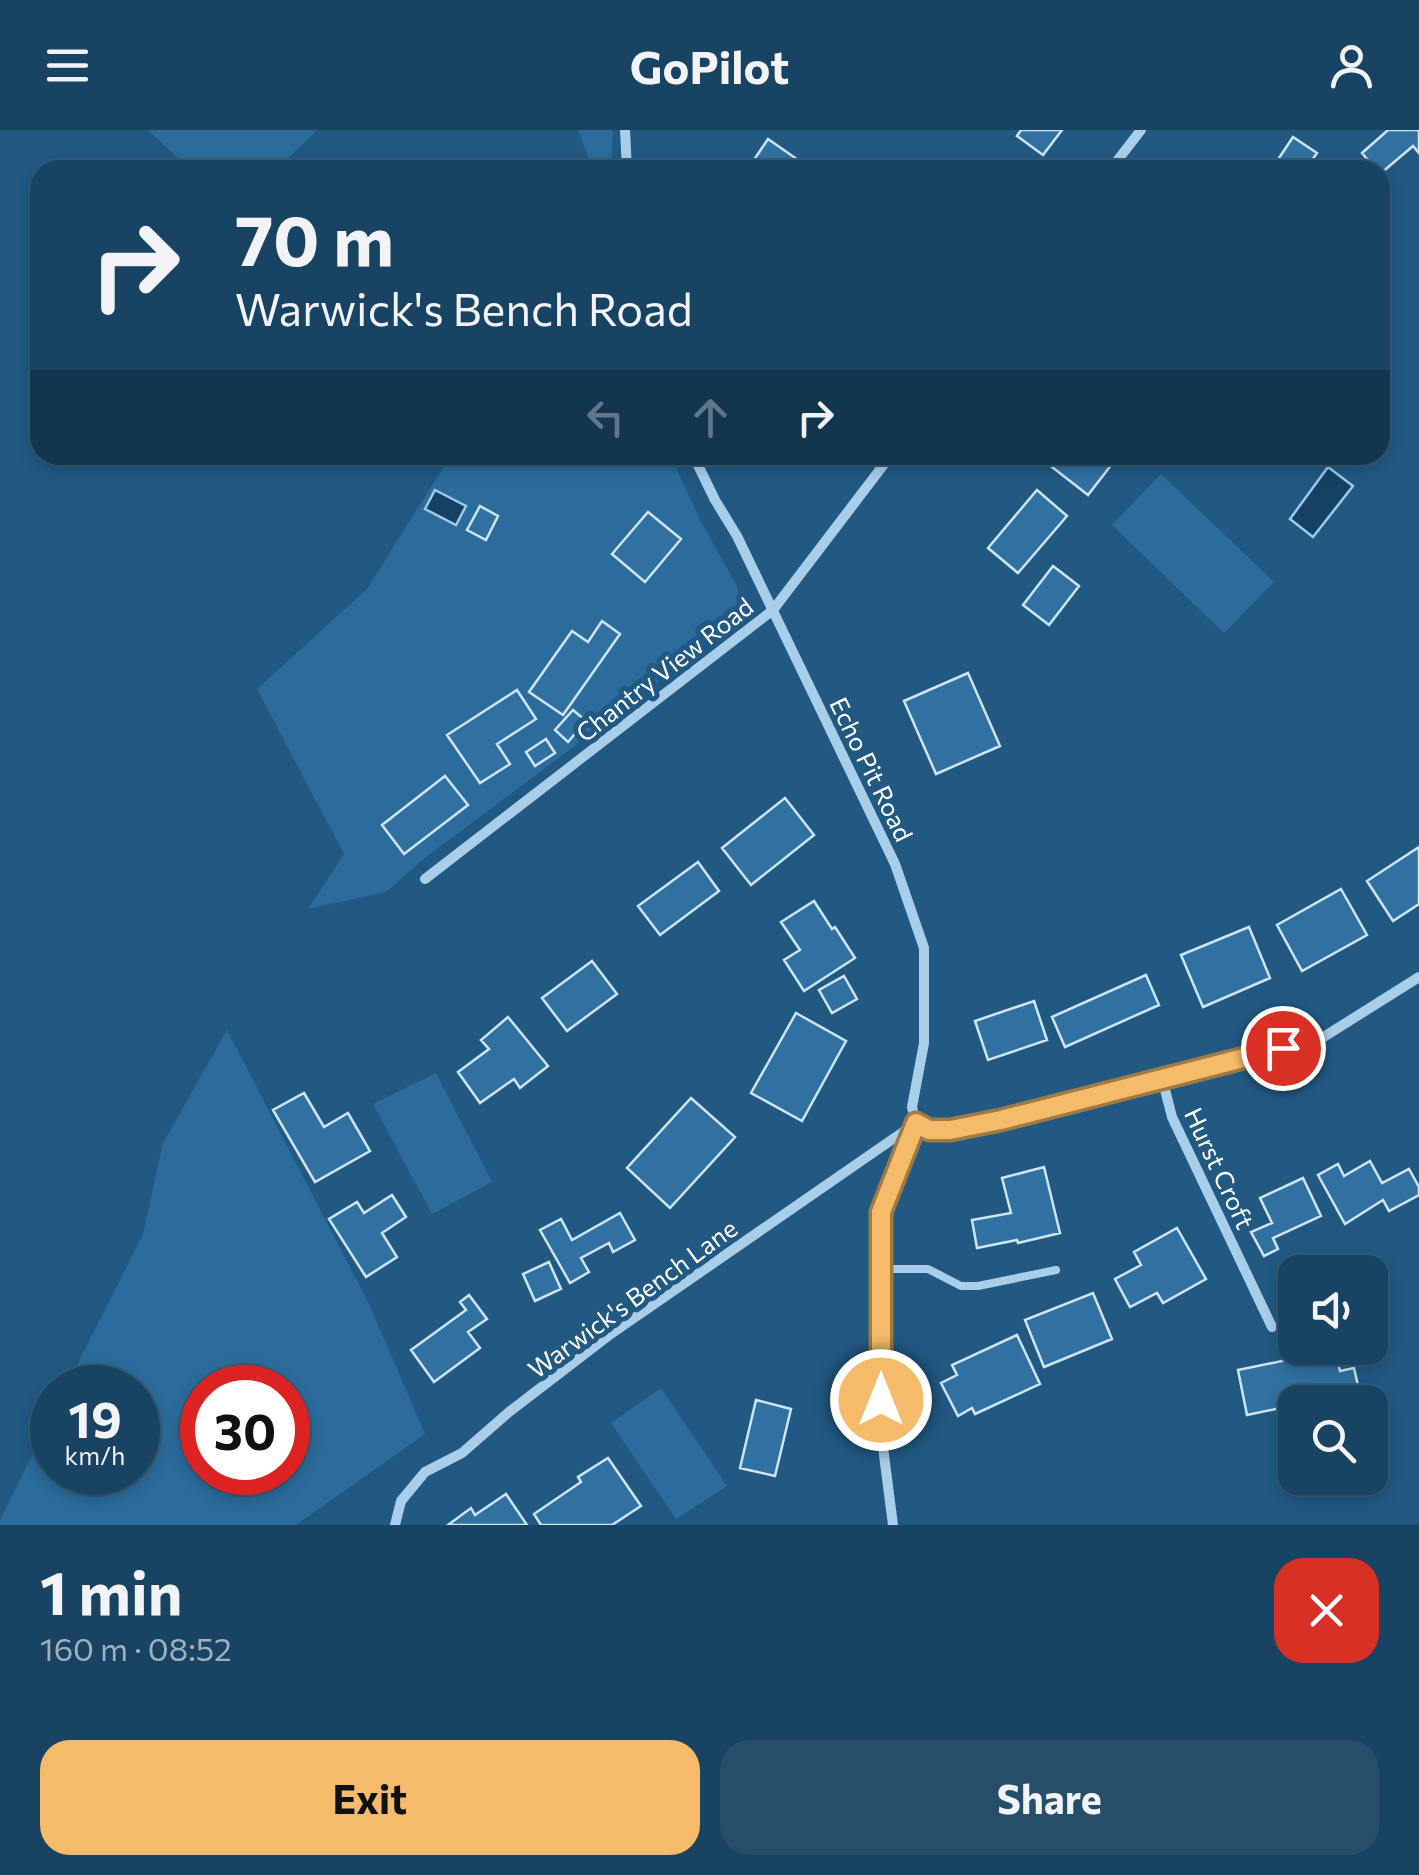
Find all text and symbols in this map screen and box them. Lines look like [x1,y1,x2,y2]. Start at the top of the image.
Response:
icon: menu [40,38,95,93]
text: GoPilot [630,38,789,93]
icon: person [1324,38,1379,93]
text: 70 m [235,195,394,280]
icon: right [70,200,200,330]
text: Warwick's Bench Road [235,280,693,335]
icon: left [578,390,633,445]
icon: ahead [683,390,738,445]
icon: right [788,390,843,445]
street label: Chantry View Road [569,591,759,747]
street label: Echo Pit Road [824,692,920,846]
pin [1241,1006,1326,1091]
icon: arrive [1256,1021,1311,1076]
street label: Hurst Croft [1179,1103,1261,1233]
street label: Warwick's Bench Lane [522,1212,742,1384]
map controls [1278,1255,1388,1495]
button: sound [1278,1255,1388,1365]
position arrow [829,1348,933,1452]
speed limit sign: 30 [180,1365,310,1495]
button: search [1278,1385,1388,1495]
text: 19 [68,1387,122,1448]
text: km/h [65,1440,125,1470]
text: 1 min [40,1554,182,1627]
button: close [1274,1558,1379,1663]
text: 160 m · 08:52 [40,1628,232,1668]
button: Exit [40,1740,700,1855]
button: Share [720,1740,1379,1855]

